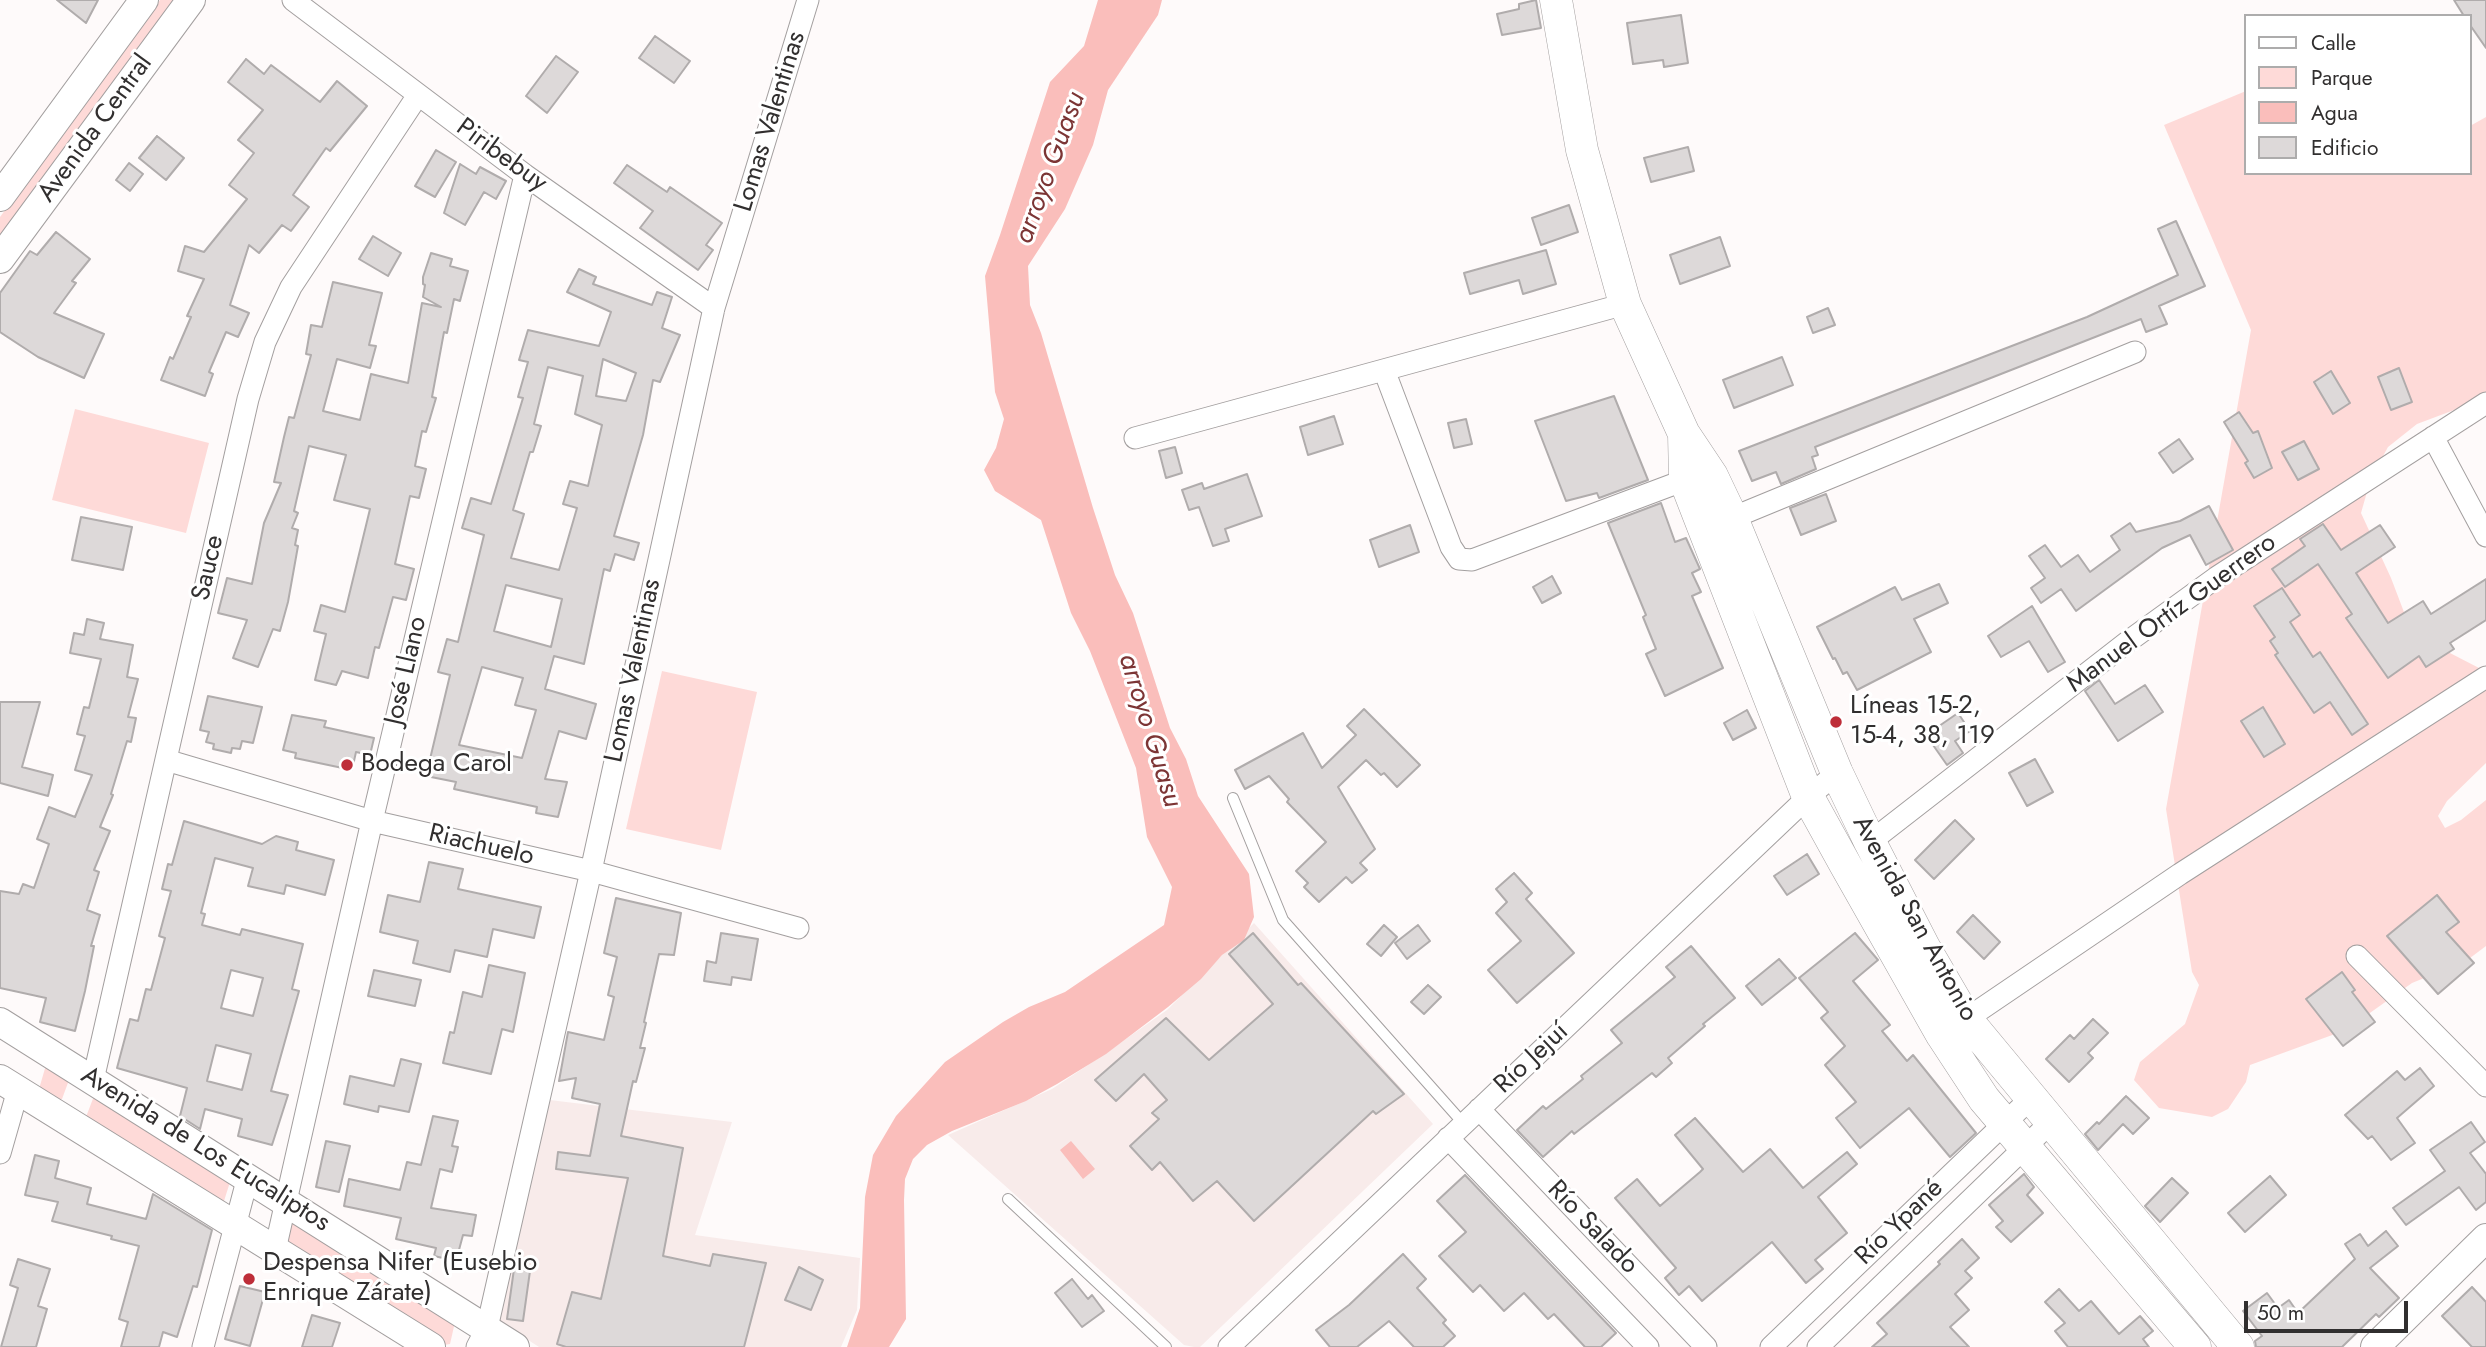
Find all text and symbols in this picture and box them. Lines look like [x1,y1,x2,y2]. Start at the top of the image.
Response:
legend [2244,14,2472,175]
street label: Lomas Valentinas [729,28,813,216]
text: Calle [2311,28,2356,58]
street label: Avenida Central [32,49,160,209]
text: Parque [2311,63,2373,93]
water label: arroyo Guasu [1008,88,1094,248]
text: Agua [2311,98,2358,128]
street label: Piribebuy [449,113,553,199]
text: Edificio [2311,133,2378,163]
street label: Manuel Ortíz Guerrero [2061,528,2283,700]
street label: Sauce [186,532,232,604]
street label: Lomas Valentinas [599,576,669,766]
street label: José Llano [379,614,435,728]
water label: arroyo Guasu [1110,650,1188,812]
place label: Líneas 15-2, 15-4, 38, 119 [1850,691,1995,752]
marker: Líneas 15-2, 15-4, 38, 119 [1828,714,1844,730]
place label: Bodega Carol [361,749,512,781]
marker: Bodega Carol [339,757,355,773]
street label: Avenida San Antonio [1845,811,1983,1027]
street label: Riachuelo [425,819,537,873]
street label: Río Jejuí [1489,1017,1575,1101]
street label: Avenida de Los Eucaliptos [75,1061,335,1239]
street label: Río Ypané [1850,1174,1950,1272]
street label: Río Salado [1540,1175,1644,1281]
place label: Despensa Nifer (Eusebio Enrique Zárate) [263,1248,537,1310]
marker: Despensa Nifer (Eusebio Enrique Zárate) [241,1271,257,1287]
scale bar [2248,1288,2412,1332]
text: 50 m [2257,1298,2304,1328]

